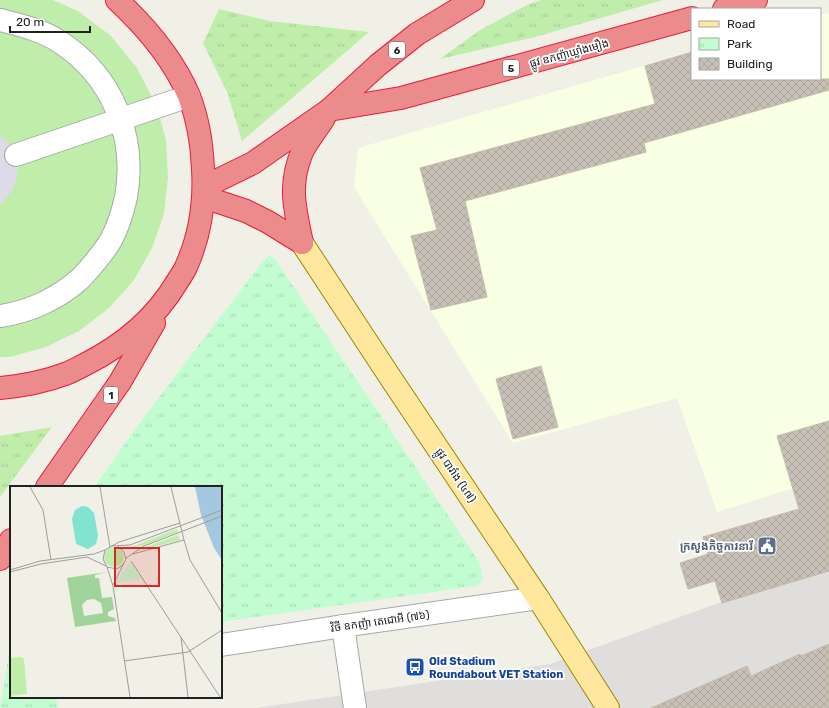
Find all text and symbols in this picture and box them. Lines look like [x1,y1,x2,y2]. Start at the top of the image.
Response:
scale bar [10,8,90,34]
legend [691,8,821,80]
text: 20 m [16,15,44,29]
text: Road [727,17,755,31]
street label: ផ្លូវ ឧកញ៉ាឃ្លាំងមឿង [528,36,611,73]
text: Park [727,37,753,51]
road number: 6 [389,42,405,58]
text: Building [727,57,773,71]
road number: 5 [503,60,519,76]
road number: 1 [104,387,118,403]
street label: ផ្លូវ បារាំង (៤៧) [430,445,479,507]
inset map [10,486,222,698]
public building icon: ក្រសួងកិច្ចការនារី [756,535,778,557]
place label: ក្រសួងកិច្ចការនារី [680,539,753,553]
street label: វិថី ឧកញ៉ា តេជោអី (៧៦) [329,607,431,635]
place label: Old Stadium Roundabout VET Station [429,655,563,681]
bus stop icon: Old Stadium Roundabout VET Station [404,656,426,678]

